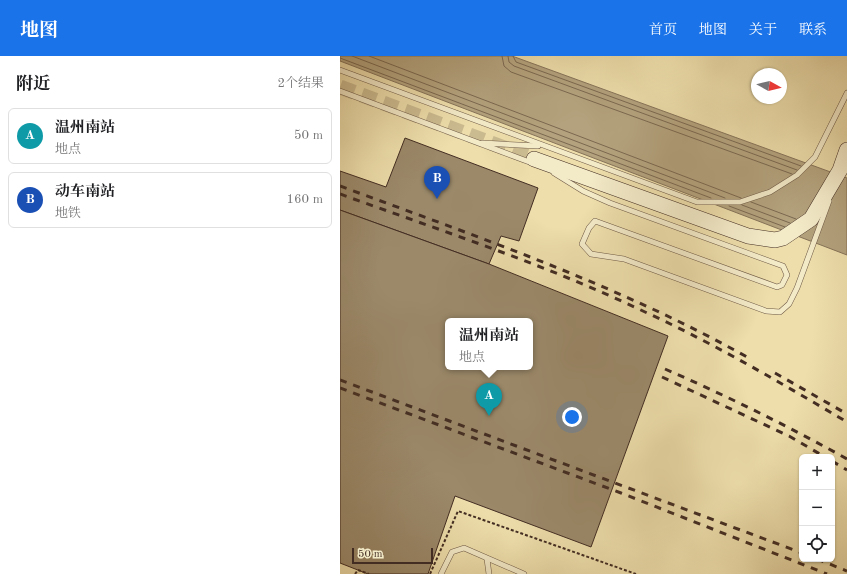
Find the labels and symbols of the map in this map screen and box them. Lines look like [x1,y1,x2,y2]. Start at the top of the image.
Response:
north arrow [751,68,787,104]
pin: B [424,166,450,199]
pin: A [476,383,502,416]
your location [562,407,582,427]
scale bar [352,546,433,565]

